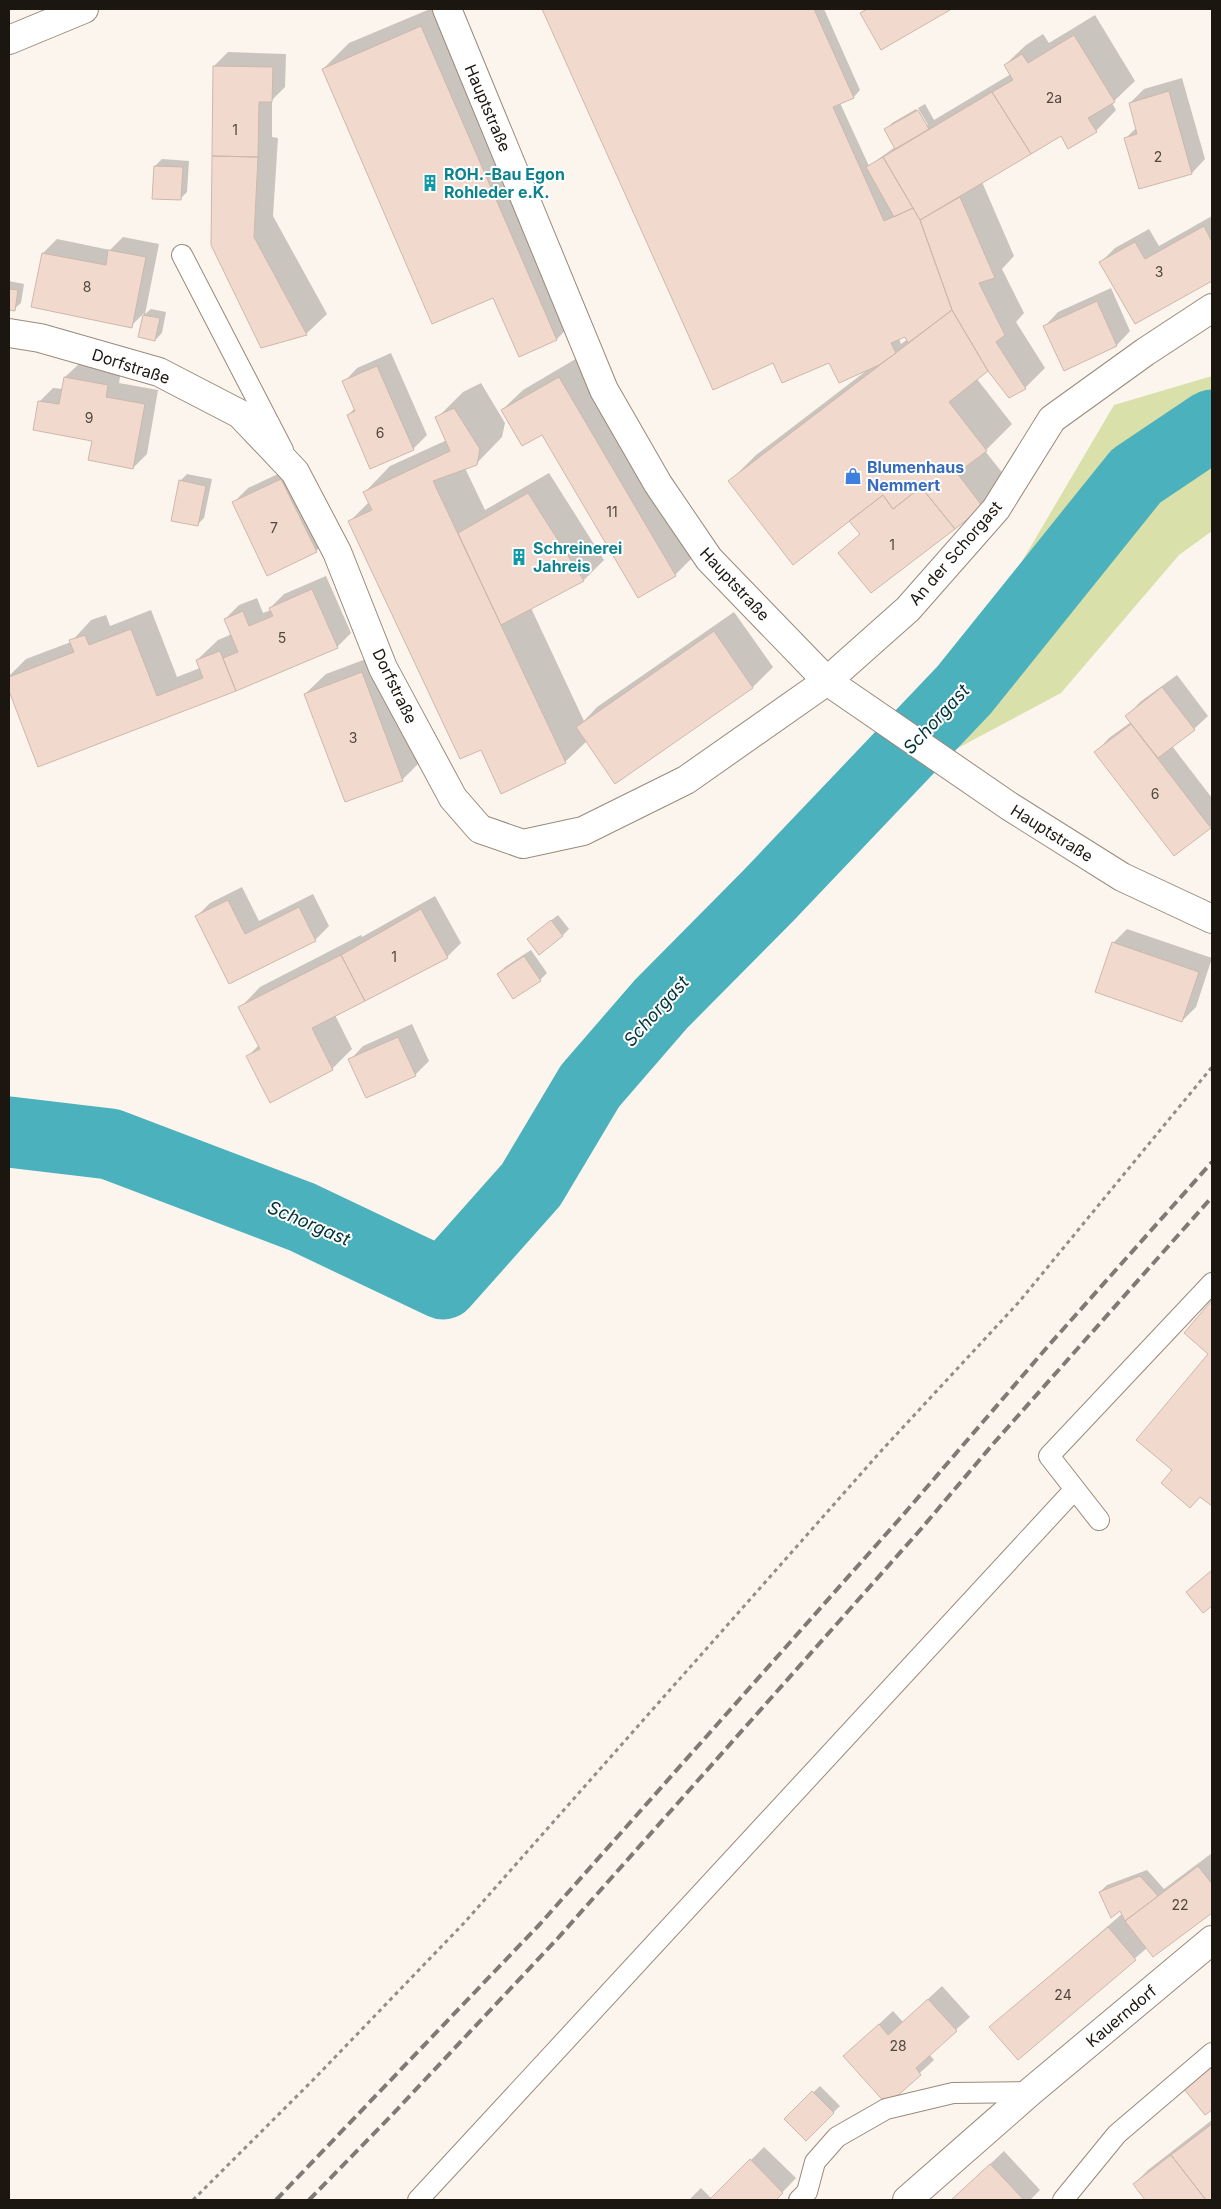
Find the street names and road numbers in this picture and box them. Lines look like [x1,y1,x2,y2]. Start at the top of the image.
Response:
street label: Hauptstraße [461,61,515,155]
street label: Dorfstraße [89,344,173,388]
street label: An der Schorgast [904,497,1006,609]
street label: Hauptstraße [696,543,774,625]
street label: Dorfstraße [368,645,422,727]
street label: Hauptstraße [1007,800,1097,866]
street label: Kauerndorf [1082,1981,1160,2051]

